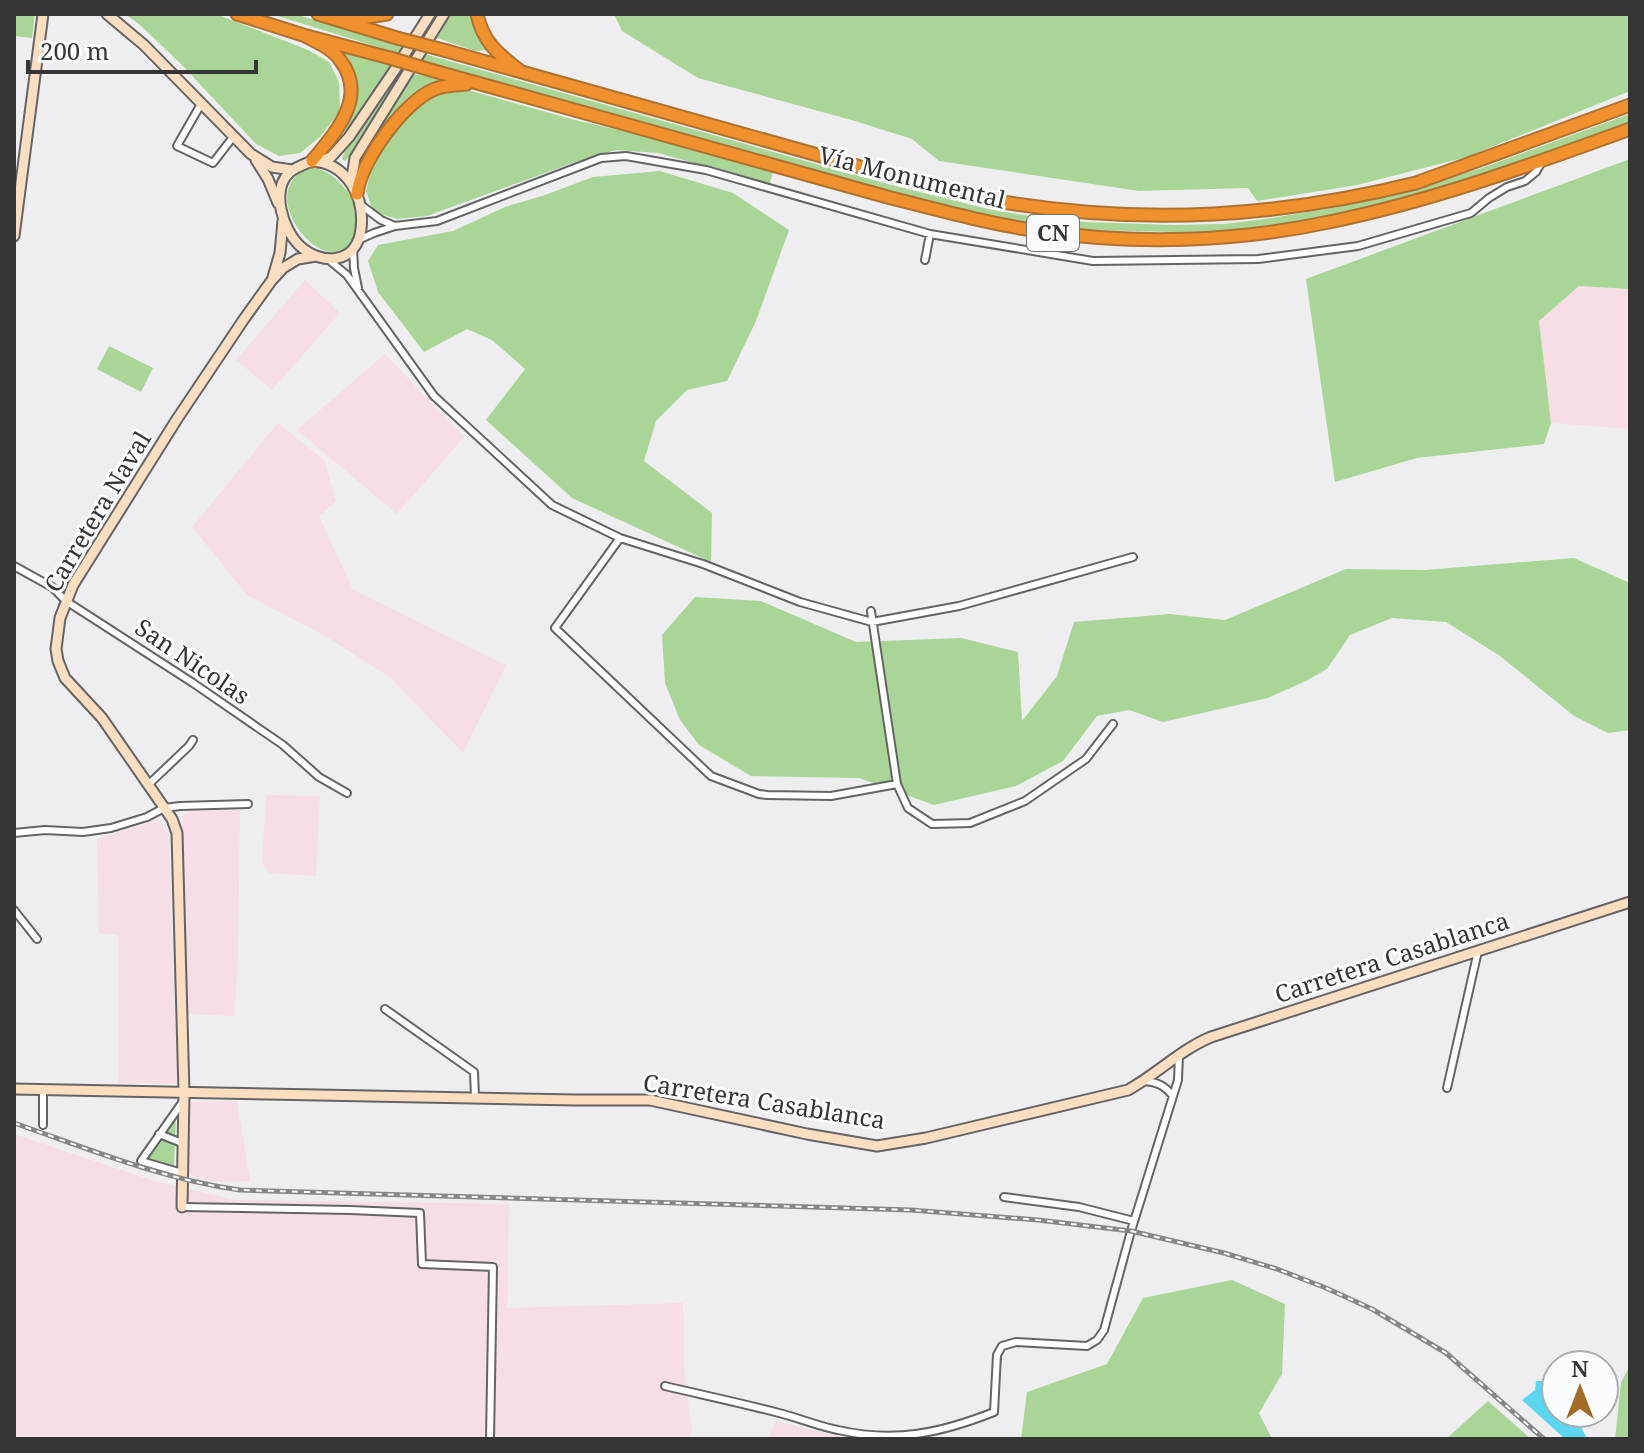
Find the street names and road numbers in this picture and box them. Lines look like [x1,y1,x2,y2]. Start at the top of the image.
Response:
street label: Vía Monumental [816,137,1010,216]
road number: CN [1027,215,1079,251]
street label: Carretera Naval [36,424,158,598]
street label: San Nicolas [129,610,257,711]
street label: Carretera Casablanca [1270,903,1513,1010]
street label: Carretera Casablanca [641,1065,888,1136]

